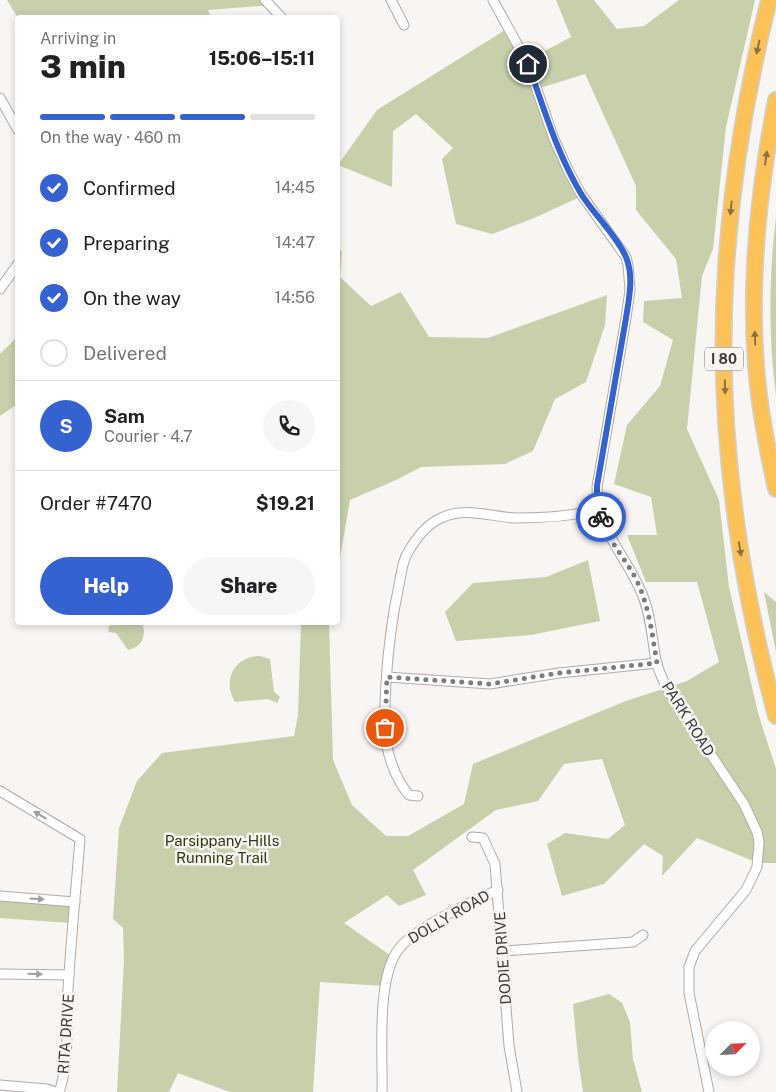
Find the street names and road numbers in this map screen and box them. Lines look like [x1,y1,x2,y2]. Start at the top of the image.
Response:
road number: I 80 [705,348,743,370]
street label: PARK ROAD [659,678,718,759]
street label: DOLLY ROAD [405,886,493,947]
street label: DODIE DRIVE [491,911,514,1005]
street label: RITA DRIVE [54,993,77,1075]

